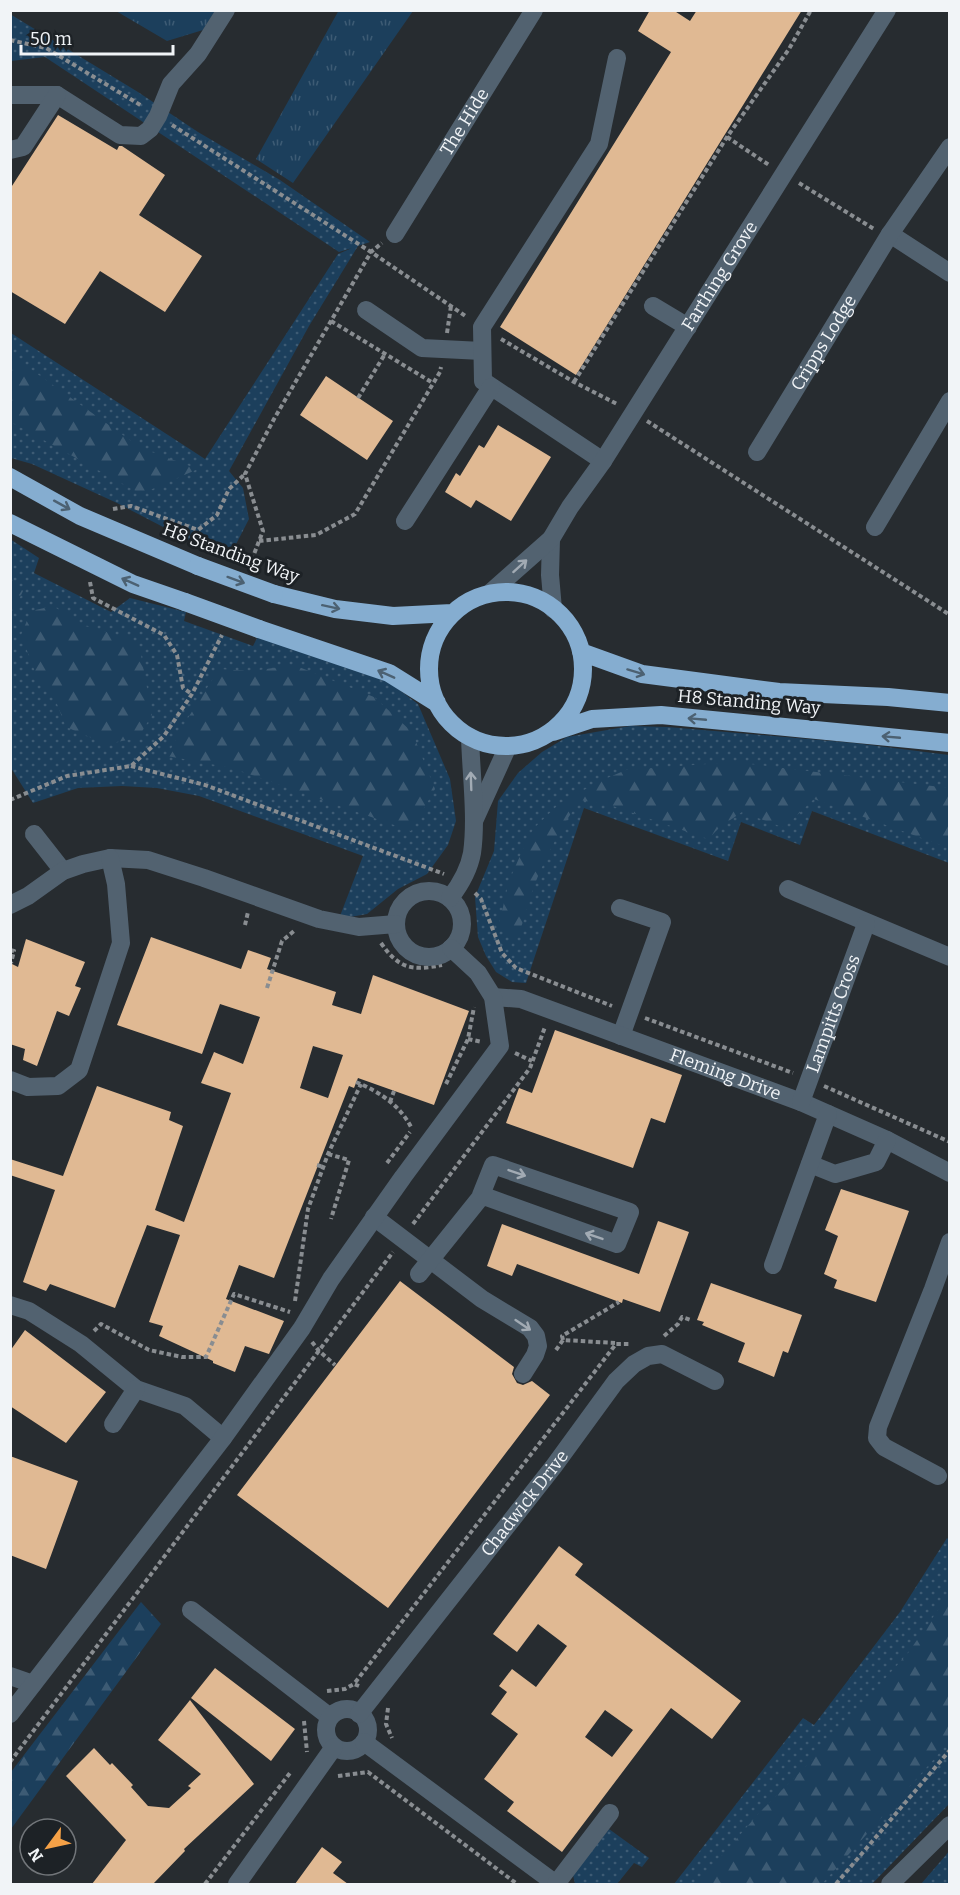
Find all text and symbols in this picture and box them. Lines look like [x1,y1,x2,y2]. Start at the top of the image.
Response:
scale bar [21,18,172,56]
text: 50 m [30,28,72,50]
street label: The Hide [435,84,494,160]
street label: Farthing Grove [677,217,762,335]
street label: Cripps Lodge [786,291,861,395]
one-way arrow [52,500,70,511]
street label: H8 Standing Way [160,518,303,588]
one-way arrow [513,559,528,573]
one-way arrow [226,575,245,586]
one-way arrow [122,576,140,587]
one-way arrow [321,602,340,614]
one-way arrow [378,667,396,679]
one-way arrow [626,667,645,678]
street label: H8 Standing Way [676,685,822,719]
one-way arrow [688,713,708,724]
one-way arrow [882,731,902,742]
one-way arrow [466,771,477,791]
street label: Lampitts Cross [802,952,865,1076]
street label: Fleming Drive [667,1044,784,1105]
one-way arrow [507,1168,526,1179]
one-way arrow [586,1229,604,1240]
one-way arrow [515,1319,531,1331]
street label: Chadwick Drive [476,1446,573,1561]
north arrow [18,1817,78,1877]
text: N [25,1845,47,1865]

